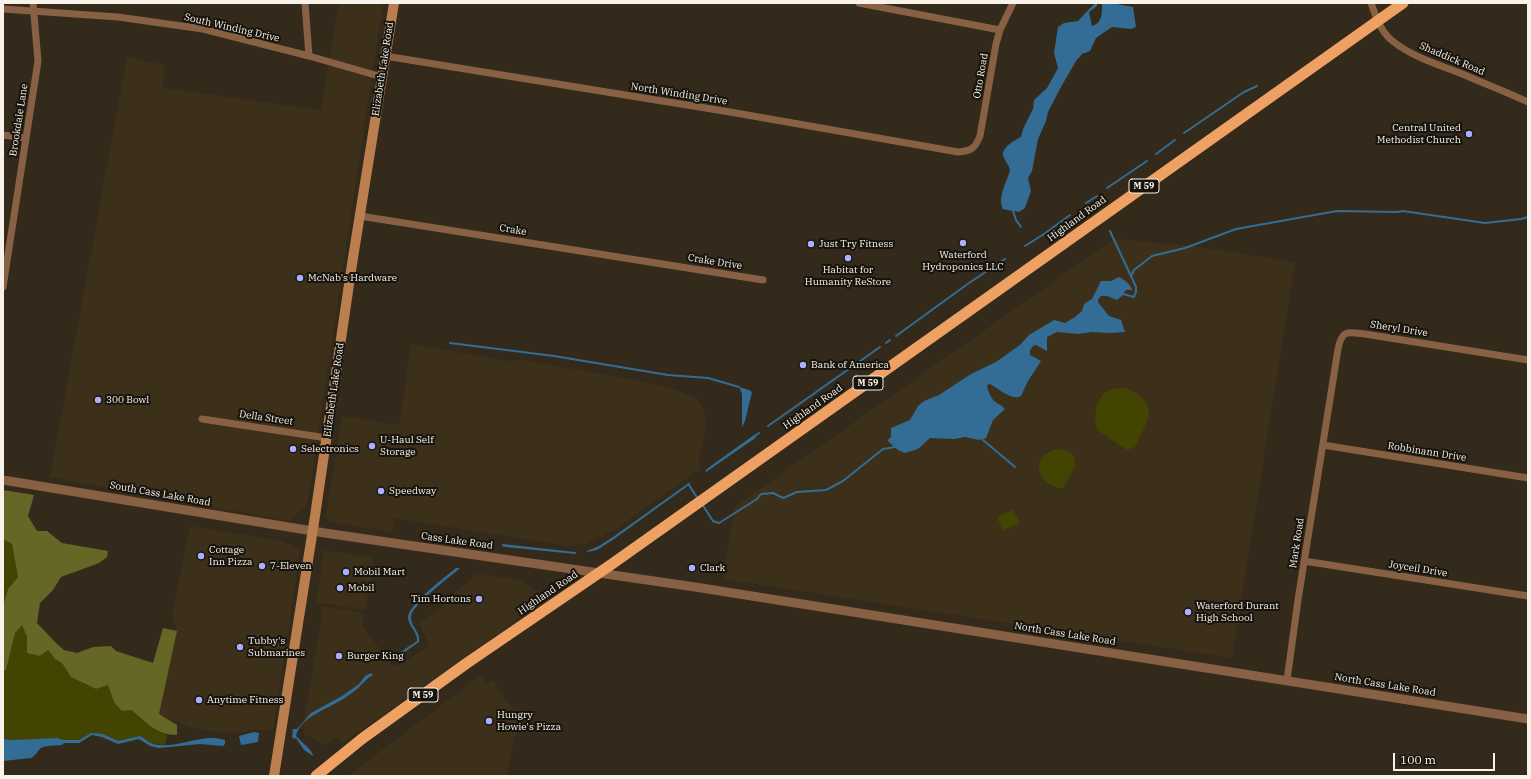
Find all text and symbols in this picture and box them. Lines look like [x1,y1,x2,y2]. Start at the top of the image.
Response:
street label: South Winding Drive [183,11,281,45]
street label: Elizabeth Lake Road [370,21,396,117]
street label: Shaddick Road [1417,40,1487,78]
street label: Otto Road [971,52,991,100]
street label: North Winding Drive [630,80,728,108]
street label: Brookdale Lane [7,83,31,157]
place label: Central United Methodist Church [1377,122,1461,146]
marker: Central United Methodist Church [1464,129,1474,139]
road number: M 59 [1129,179,1159,193]
street label: Highland Road [1045,194,1109,244]
street label: Crake [499,222,527,238]
place label: Just Try Fitness [819,238,893,250]
marker: Waterford Hydroponics LLC [958,238,968,248]
marker: Just Try Fitness [806,239,816,249]
place label: Waterford Hydroponics LLC [922,249,1004,272]
street label: Crake Drive [687,252,743,272]
marker: Habitat for Humanity ReStore [843,253,853,263]
place label: Habitat for Humanity ReStore [805,264,891,288]
place label: McNab's Hardware [308,272,397,284]
marker: McNab's Hardware [295,273,305,283]
street label: Sheryl Drive [1369,319,1429,339]
street label: Elizabeth Lake Road [321,342,347,438]
place label: Bank of America [811,359,889,371]
marker: Bank of America [798,360,808,370]
road number: M 59 [853,376,883,390]
street label: Highland Road [781,382,845,432]
place label: 300 Bowl [106,394,149,406]
marker: 300 Bowl [93,395,103,405]
street label: Della Street [238,408,294,428]
place label: U-Haul Self Storage [380,434,434,458]
street label: Robbinann Drive [1387,440,1467,464]
marker: U-Haul Self Storage [367,441,377,451]
place label: Selectronics [301,443,359,455]
marker: Selectronics [288,444,298,454]
street label: South Cass Lake Road [109,479,211,509]
place label: Speedway [389,485,436,497]
marker: Speedway [376,486,386,496]
street label: Mark Road [1287,517,1307,569]
street label: Cass Lake Road [420,530,494,552]
place label: Cottage Inn Pizza [209,544,253,568]
marker: Cottage Inn Pizza [196,551,206,561]
street label: Joyceil Drive [1388,558,1448,580]
place label: 7-Eleven [270,560,312,572]
marker: 7-Eleven [257,561,267,571]
place label: Clark [700,562,725,574]
marker: Clark [687,563,697,573]
place label: Mobil Mart [354,566,405,578]
marker: Mobil Mart [341,567,351,577]
street label: Highland Road [516,569,580,617]
place label: Mobil [348,582,374,594]
marker: Mobil [335,583,345,593]
place label: Tim Hortons [411,593,471,605]
marker: Tim Hortons [474,594,484,604]
place label: Waterford Durant High School [1196,600,1279,624]
marker: Waterford Durant High School [1183,607,1193,617]
street label: North Cass Lake Road [1013,620,1117,648]
place label: Tubby's Submarines [248,635,305,658]
marker: Tubby's Submarines [235,642,245,652]
place label: Burger King [347,650,404,662]
marker: Burger King [334,651,344,661]
street label: North Cass Lake Road [1333,671,1437,699]
road number: M 59 [408,688,438,702]
place label: Anytime Fitness [207,694,283,706]
marker: Anytime Fitness [194,695,204,705]
place label: Hungry Howie's Pizza [497,709,561,732]
marker: Hungry Howie's Pizza [484,716,494,726]
scale bar [1395,745,1497,771]
text: 100 m [1400,752,1436,767]

